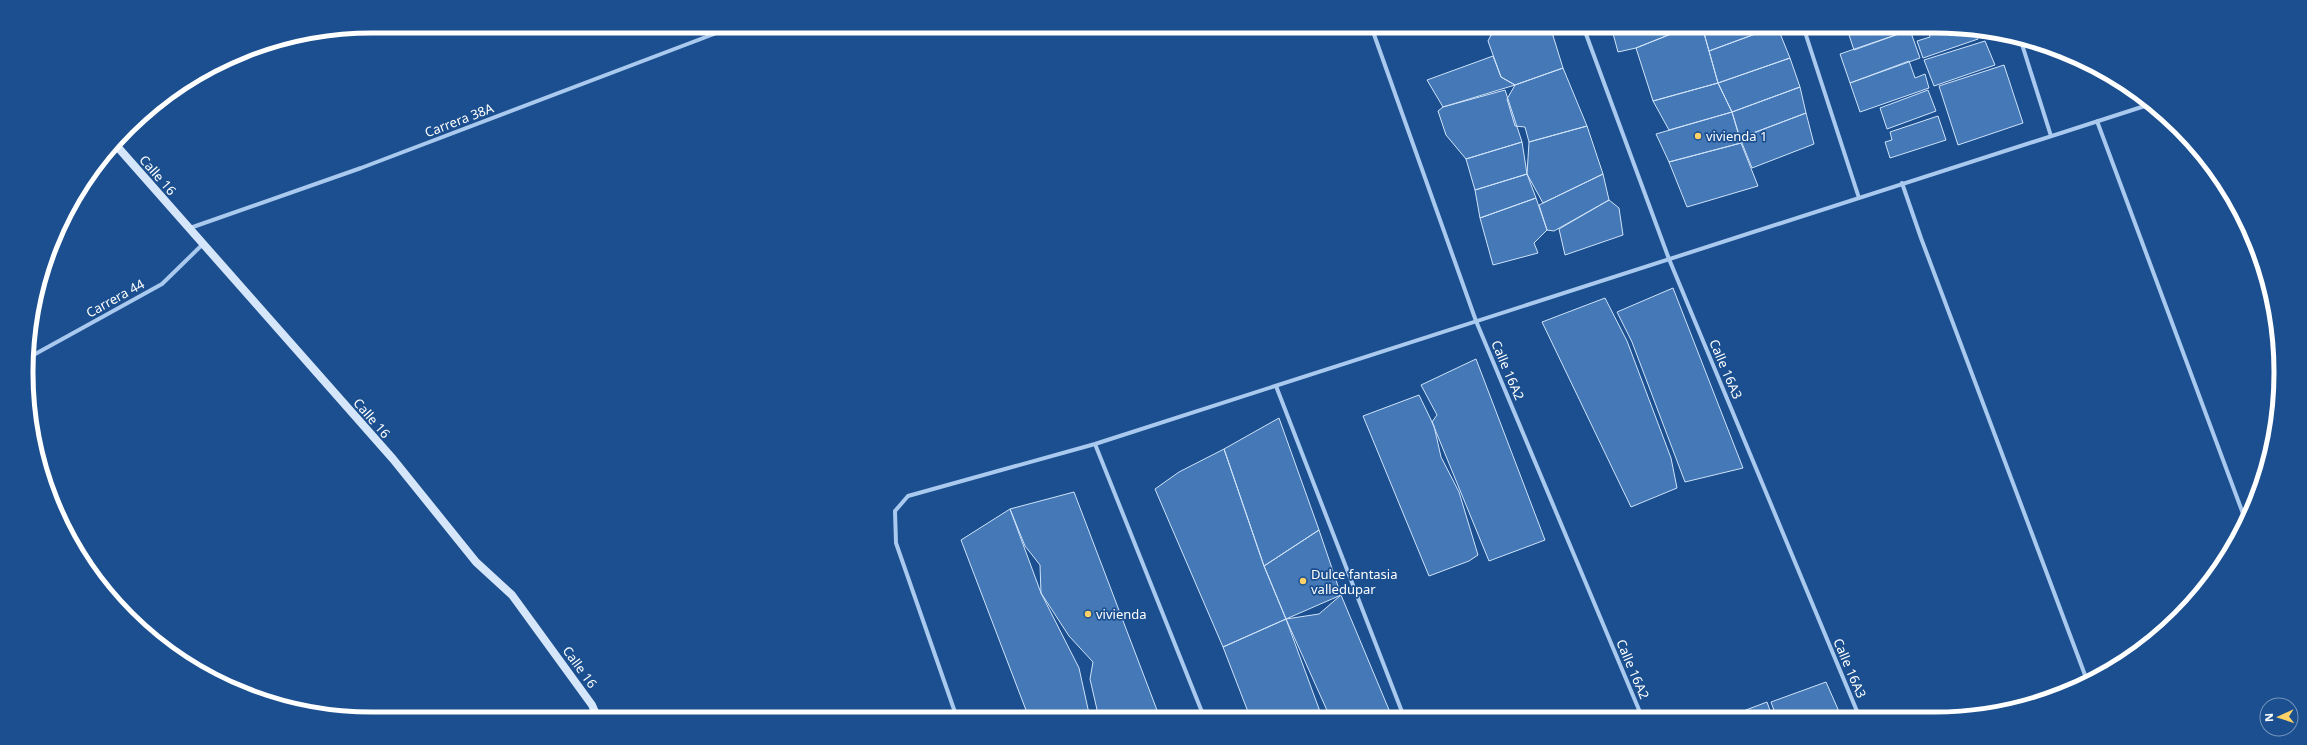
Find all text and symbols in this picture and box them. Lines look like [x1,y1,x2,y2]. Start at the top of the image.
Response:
street label: Carrera 38A [422,98,497,141]
place label: vivienda 1 [1706,127,1767,145]
marker: vivienda 1 [1693,131,1703,141]
street label: Calle 16 [136,151,180,199]
street label: Carrera 44 [83,274,148,321]
street label: Calle 16A3 [1705,336,1747,402]
street label: Calle 16A2 [1487,337,1529,403]
street label: Calle 16 [350,394,394,442]
place label: Dulce fantasia valledupar [1311,565,1398,598]
marker: Dulce fantasia valledupar [1298,576,1308,586]
place label: vivienda [1096,605,1147,623]
marker: vivienda [1083,609,1093,619]
street label: Calle 16A3 [1829,635,1871,701]
street label: Calle 16A2 [1612,636,1654,702]
street label: Calle 16 [559,642,601,692]
north arrow [2259,697,2299,737]
text: N [2261,713,2276,722]

